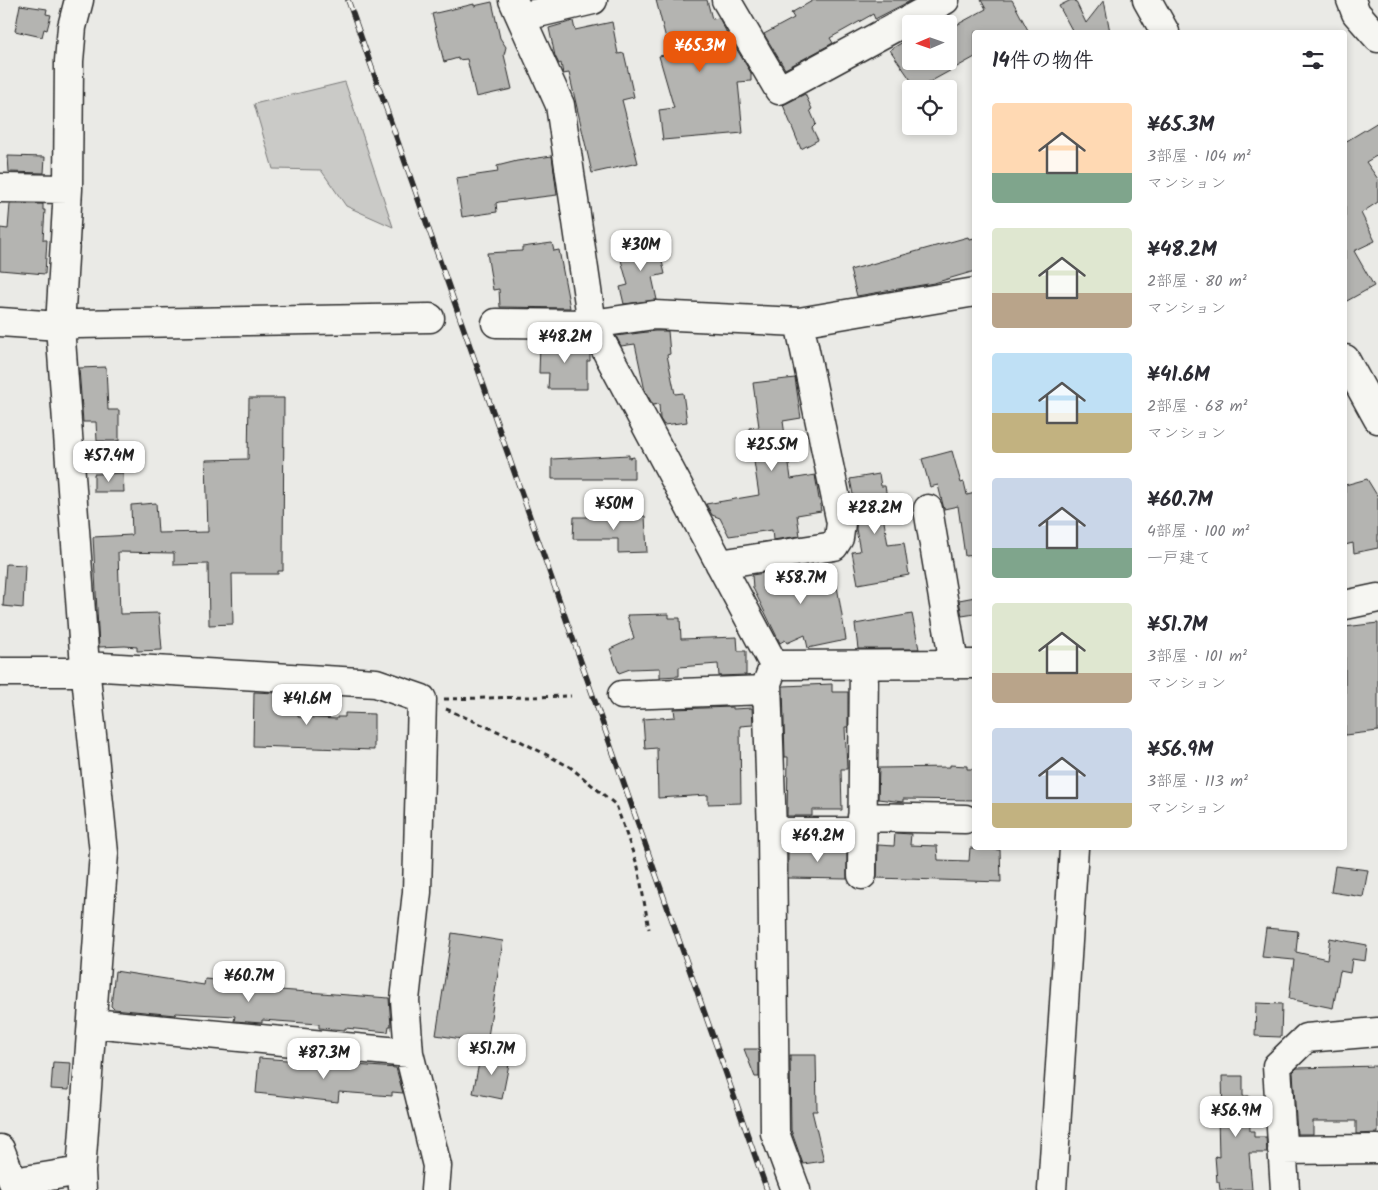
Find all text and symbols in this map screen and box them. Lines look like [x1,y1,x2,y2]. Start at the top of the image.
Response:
north arrow [902,15,958,70]
map controls [902,15,957,135]
pin: ¥65.3M [659,30,741,73]
text: ¥65.3M [674,34,726,59]
text: 14件の物件 [992,45,1094,78]
icon: filters [1299,46,1327,74]
button: locate [902,80,957,135]
text: ¥65.3M [1147,109,1214,142]
icon: home [1032,123,1092,183]
text: 3部屋 · 104 m² [1147,144,1251,169]
text: マンション [1147,171,1226,196]
pin: ¥30M [611,230,671,272]
text: ¥30M [622,233,660,258]
text: ¥48.2M [1147,234,1217,267]
icon: home [1032,248,1092,308]
text: 2部屋 · 80 m² [1147,269,1247,294]
text: マンション [1147,296,1226,321]
pin: ¥48.2M [524,322,606,364]
text: ¥48.2M [538,325,592,350]
text: ¥41.6M [1147,359,1210,392]
icon: home [1032,373,1092,433]
text: 2部屋 · 68 m² [1147,394,1248,419]
text: マンション [1147,421,1226,446]
pin: ¥25.5M [731,430,813,472]
text: ¥25.5M [746,433,798,458]
pin: ¥57.4M [68,440,150,483]
text: ¥57.4M [84,444,134,469]
text: ¥60.7M [1147,484,1213,517]
pin: ¥50M [584,488,644,531]
text: ¥50M [595,492,633,517]
pin: ¥28.2M [834,492,916,535]
text: ¥28.2M [848,496,902,521]
icon: home [1032,498,1092,558]
text: 4部屋 · 100 m² [1147,519,1250,544]
text: 一戸建て [1147,546,1211,571]
pin: ¥58.7M [760,562,842,605]
text: ¥58.7M [776,566,826,591]
text: ¥51.7M [1147,609,1208,642]
icon: home [1032,623,1092,683]
text: 3部屋 · 101 m² [1147,644,1247,669]
text: マンション [1147,671,1226,696]
pin: ¥41.6M [266,684,348,726]
text: ¥41.6M [283,687,331,712]
text: ¥56.9M [1147,734,1213,767]
icon: home [1032,748,1092,808]
text: 3部屋 · 113 m² [1147,769,1248,794]
text: マンション [1147,796,1226,821]
pin: ¥69.2M [777,820,859,863]
text: ¥69.2M [792,824,844,849]
pin: ¥60.7M [208,960,290,1003]
text: ¥60.7M [224,964,274,989]
pin: ¥51.7M [451,1034,533,1076]
text: ¥51.7M [469,1037,515,1062]
pin: ¥87.3M [283,1038,365,1080]
text: ¥87.3M [298,1041,350,1066]
pin: ¥56.9M [1195,1096,1277,1138]
text: ¥56.9M [1211,1099,1261,1124]

